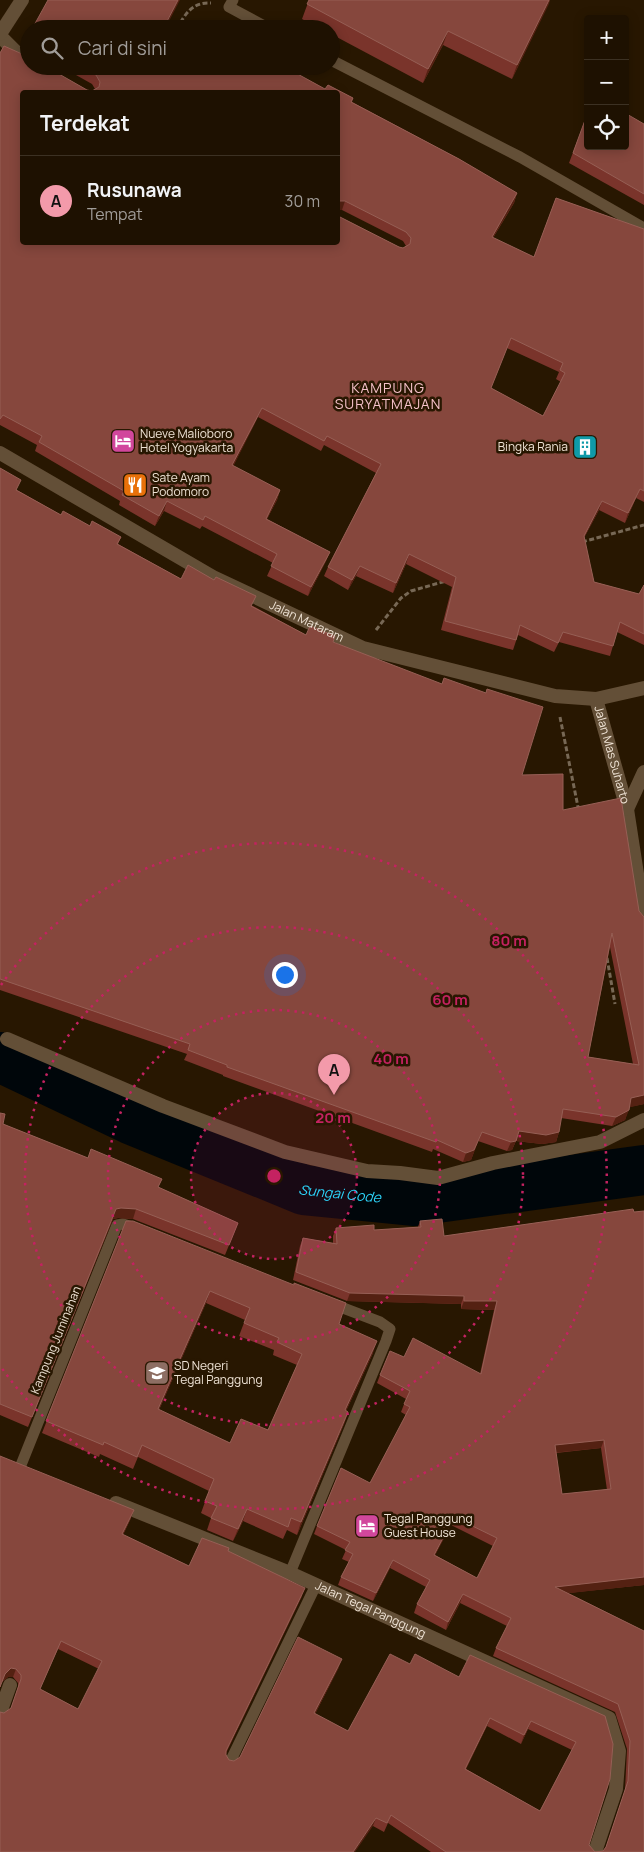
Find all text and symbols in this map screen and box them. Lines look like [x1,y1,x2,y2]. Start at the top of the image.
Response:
map controls [584,15,629,150]
button: + [584,15,629,60]
search box [20,20,340,75]
icon: search [38,34,66,62]
text: Cari di sini [78,35,167,61]
button: − [584,60,629,105]
button: locate [584,105,629,150]
text: Terdekat [40,109,130,137]
text: Rusunawa [87,177,182,203]
text: A [51,190,61,212]
text: 30 m [285,190,320,212]
text: Tempat [87,203,143,225]
district label: KAMPUNG SURYATMAJAN [335,378,441,413]
place label: Nueve Malioboro Hotel Yogyakarta [140,425,233,456]
hotel icon: Nueve Malioboro Hotel Yogyakarta [110,428,136,454]
building icon: Bingka Rania [572,434,598,460]
place label: Bingka Rania [498,438,568,455]
place label: Sate Ayam Podomoro [152,469,210,500]
restaurant icon: Sate Ayam Podomoro [122,472,148,498]
street label: Jalan Mataram [267,596,347,646]
street label: Jalan Mas Suharto [590,704,634,806]
text: 80 m [491,930,527,951]
your location [272,962,298,988]
text: 60 m [432,989,468,1010]
text: 40 m [373,1048,409,1069]
pin: A [318,1054,350,1095]
text: 20 m [315,1107,351,1128]
centre of rings [265,1167,283,1185]
water label: Sungai Code [296,1179,383,1207]
street label: Kampung Juminahan [26,1283,85,1396]
place label: SD Negeri Tegal Panggung [174,1357,263,1388]
school or university icon: SD Negeri Tegal Panggung [144,1360,170,1386]
place label: Tegal Panggung Guest House [384,1510,473,1541]
hotel icon: Tegal Panggung Guest House [354,1513,380,1539]
street label: Jalan Tegal Panggung [313,1577,429,1642]

